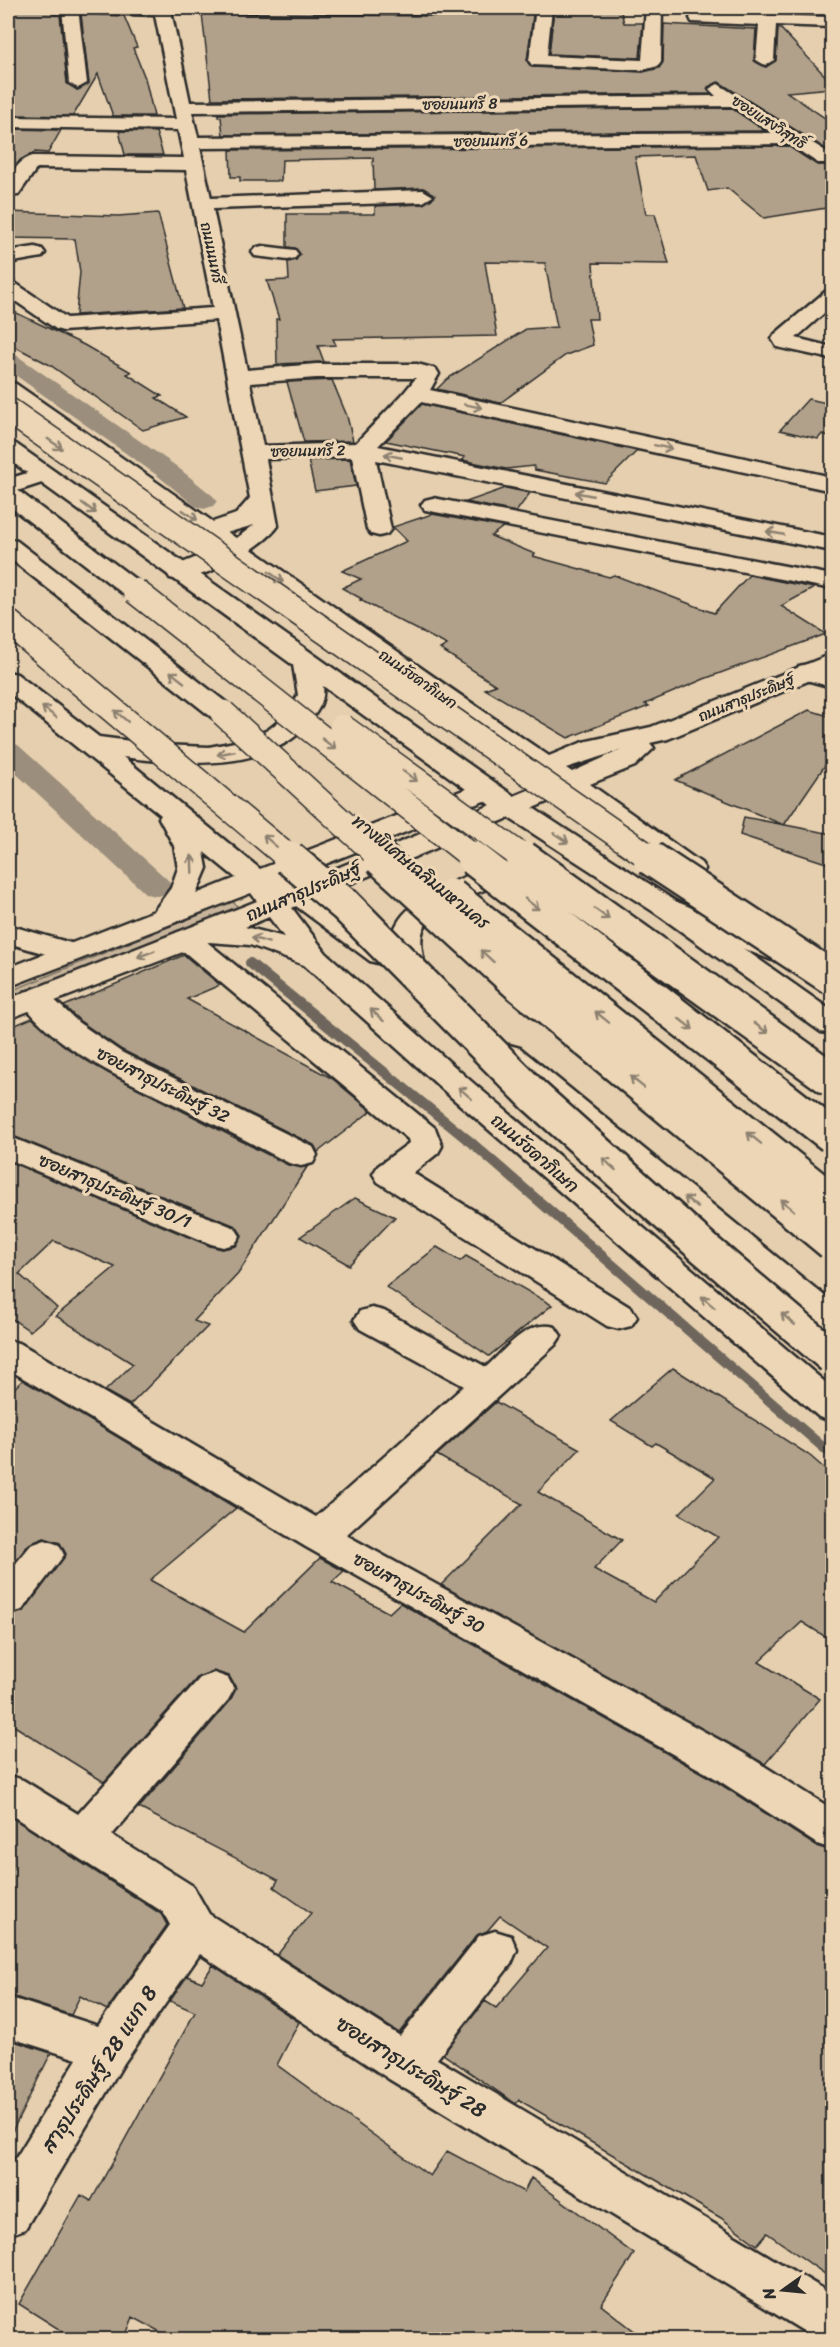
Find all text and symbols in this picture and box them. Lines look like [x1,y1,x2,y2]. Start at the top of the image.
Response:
street label: ซอยแสงวิสุทธิ์ [726,88,815,158]
street label: ซอยนนทรี 8 [422,90,498,118]
street label: ซอยนนทรี 6 [454,127,528,155]
street label: ถนนนนทรี [193,220,232,288]
one-way arrow [463,401,482,413]
street label: ซอยนนทรี 2 [270,437,346,465]
one-way arrow [47,438,63,450]
one-way arrow [654,442,673,454]
one-way arrow [383,450,403,461]
one-way arrow [575,488,594,499]
one-way arrow [80,502,96,514]
one-way arrow [181,508,198,521]
one-way arrow [766,526,785,538]
one-way arrow [268,571,284,583]
street label: ถนนรัชดาภิเษก [373,642,463,716]
street label: ถนนสาธุประดิษฐ์ [694,666,801,729]
one-way arrow [169,670,185,683]
one-way arrow [42,706,58,718]
one-way arrow [113,709,129,722]
one-way arrow [321,738,337,751]
one-way arrow [216,748,236,759]
one-way arrow [401,770,417,782]
street label: ทางพิเศษเฉลิมมหานคร [345,806,498,939]
one-way arrow [552,832,568,844]
one-way arrow [263,834,278,848]
street label: ถนนสาธุประดิษฐ์ [240,852,368,931]
one-way arrow [187,854,198,874]
one-way arrow [524,897,540,910]
one-way arrow [594,908,610,921]
one-way arrow [251,934,270,945]
one-way arrow [480,949,495,963]
one-way arrow [138,950,156,961]
one-way arrow [370,1008,385,1022]
one-way arrow [594,1010,610,1023]
one-way arrow [678,1017,694,1030]
one-way arrow [752,1022,768,1034]
street label: ซอยสาธุประดิษฐ์ 32 [91,1038,235,1132]
one-way arrow [629,1075,645,1088]
one-way arrow [458,1086,473,1100]
street label: ถนนรัชดาภิเษก [483,1105,587,1201]
one-way arrow [746,1132,762,1145]
street label: ซอยสาธุประดิษฐ์ 30/1 [33,1144,197,1238]
one-way arrow [602,1157,617,1171]
one-way arrow [683,1196,699,1209]
one-way arrow [779,1199,795,1212]
one-way arrow [701,1295,716,1309]
one-way arrow [780,1313,796,1326]
street label: ซอยสาธุประดิษฐ์ 30 [347,1543,491,1643]
street label: สาธุประดิษฐ์ 28 แยก 8 [30,1977,168,2161]
street label: ซอยสาธุประดิษฐ์ 28 [328,2005,494,2129]
north arrow [753,2260,813,2320]
text: N [753,2284,785,2304]

